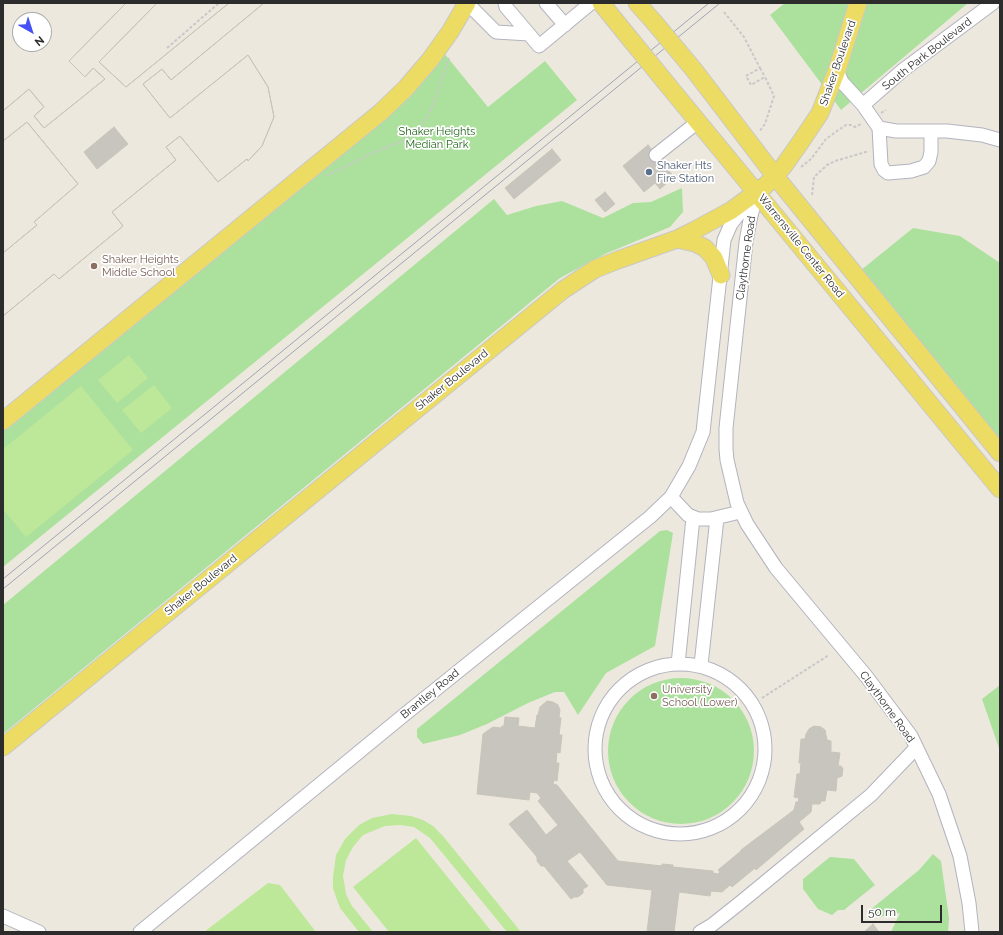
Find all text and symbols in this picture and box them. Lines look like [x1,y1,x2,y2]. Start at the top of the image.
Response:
north arrow [12,12,52,52]
street label: South Park Boulevard [880,15,974,93]
street label: Shaker Boulevard [817,18,859,108]
text: N [32,33,47,49]
park label: Shaker Heights Median Park [399,125,475,151]
place label: Shaker Hts Fire Station [657,159,714,185]
marker: Shaker Hts Fire Station [644,167,654,177]
street label: Warrensville Center Road [755,192,847,300]
street label: Claythorne Road [734,215,758,301]
place label: Shaker Heights Middle School [102,253,179,279]
marker: Shaker Heights Middle School [89,261,99,271]
street label: Shaker Boulevard [413,347,491,413]
street label: Shaker Boulevard [162,552,240,618]
street label: Brantley Road [398,666,462,722]
street label: Claythorne Road [857,669,917,745]
place label: University School (Lower) [662,683,738,709]
marker: University School (Lower) [649,691,659,701]
scale bar [863,897,944,923]
text: 50 m [868,905,896,919]

